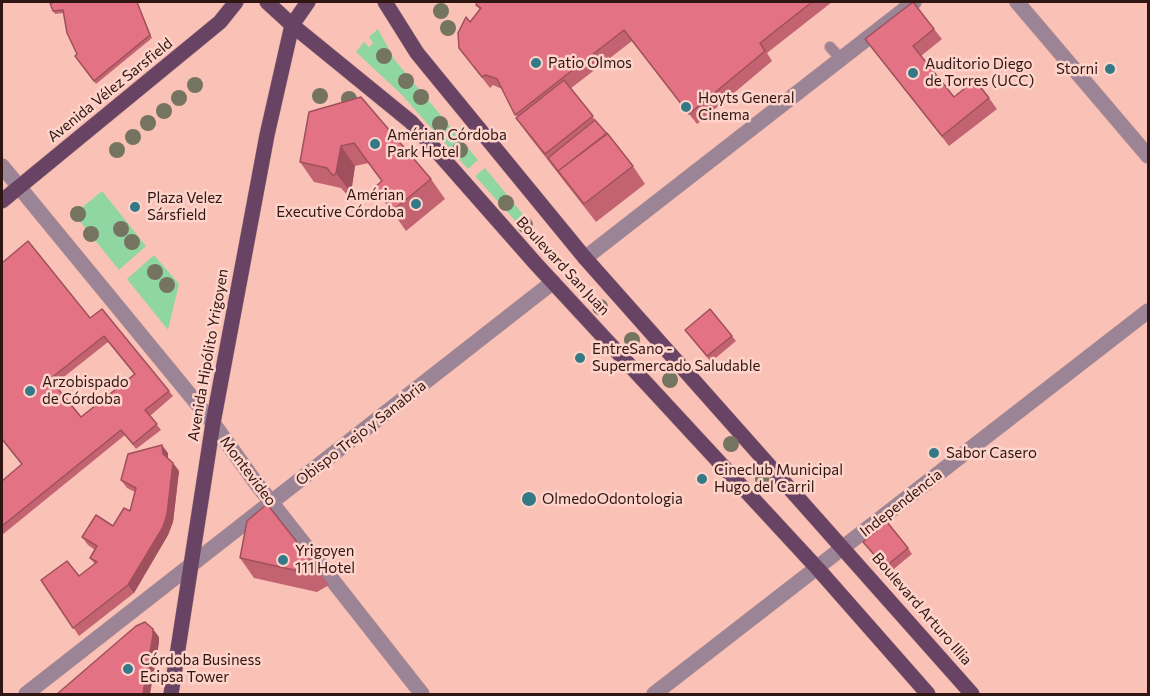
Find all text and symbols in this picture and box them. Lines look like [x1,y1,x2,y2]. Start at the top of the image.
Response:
street label: Avenida Vélez Sarsfield [44,34,176,146]
place label: Patio Olmos [548,54,632,72]
place label: Auditorio Diego de Torres (UCC) [925,55,1034,90]
marker: Patio Olmos [529,56,543,70]
place label: Storni [1056,60,1098,78]
marker: Storni [1103,62,1117,76]
marker: Auditorio Diego de Torres (UCC) [906,66,920,80]
place label: Hoyts General Cinema [698,89,794,124]
marker: Hoyts General Cinema [679,100,693,114]
place label: Amérian Córdoba Park Hotel [387,126,507,161]
marker: Amérian Córdoba Park Hotel [368,137,382,151]
place label: Amérian Executive Córdoba [276,186,404,221]
place label: Plaza Velez Sársfield [147,189,223,224]
marker: Amérian Executive Córdoba [409,197,423,211]
marker: Plaza Velez Sársfield [128,200,142,214]
street label: Boulevard San Juan [513,213,613,319]
street label: Avenida Hipólito Yrigoyen [184,267,232,443]
place label: EntreSano - Supermercado Saludable [592,340,760,375]
marker: EntreSano - Supermercado Saludable [573,351,587,365]
place label: Arzobispado de Córdoba [42,373,129,408]
street label: Obispo Trejo y Sanabria [292,377,430,489]
marker: Arzobispado de Córdoba [23,384,37,398]
street label: Montevideo [216,433,280,509]
place label: Sabor Casero [946,444,1037,462]
marker: Sabor Casero [927,446,941,460]
place label: Cineclub Municipal Hugo del Carril [714,461,843,496]
street label: Independencia [856,465,946,541]
marker: Cineclub Municipal Hugo del Carril [695,472,709,486]
marker: OlmedoOdontologia [520,490,538,508]
place label: OlmedoOdontologia [542,490,683,508]
place label: Yrigoyen 111 Hotel [295,542,355,577]
street label: Boulevard Arturo Illia [868,549,976,669]
marker: Yrigoyen 111 Hotel [276,553,290,567]
place label: Córdoba Business Ecipsa Tower [140,651,261,686]
marker: Córdoba Business Ecipsa Tower [121,662,135,676]

